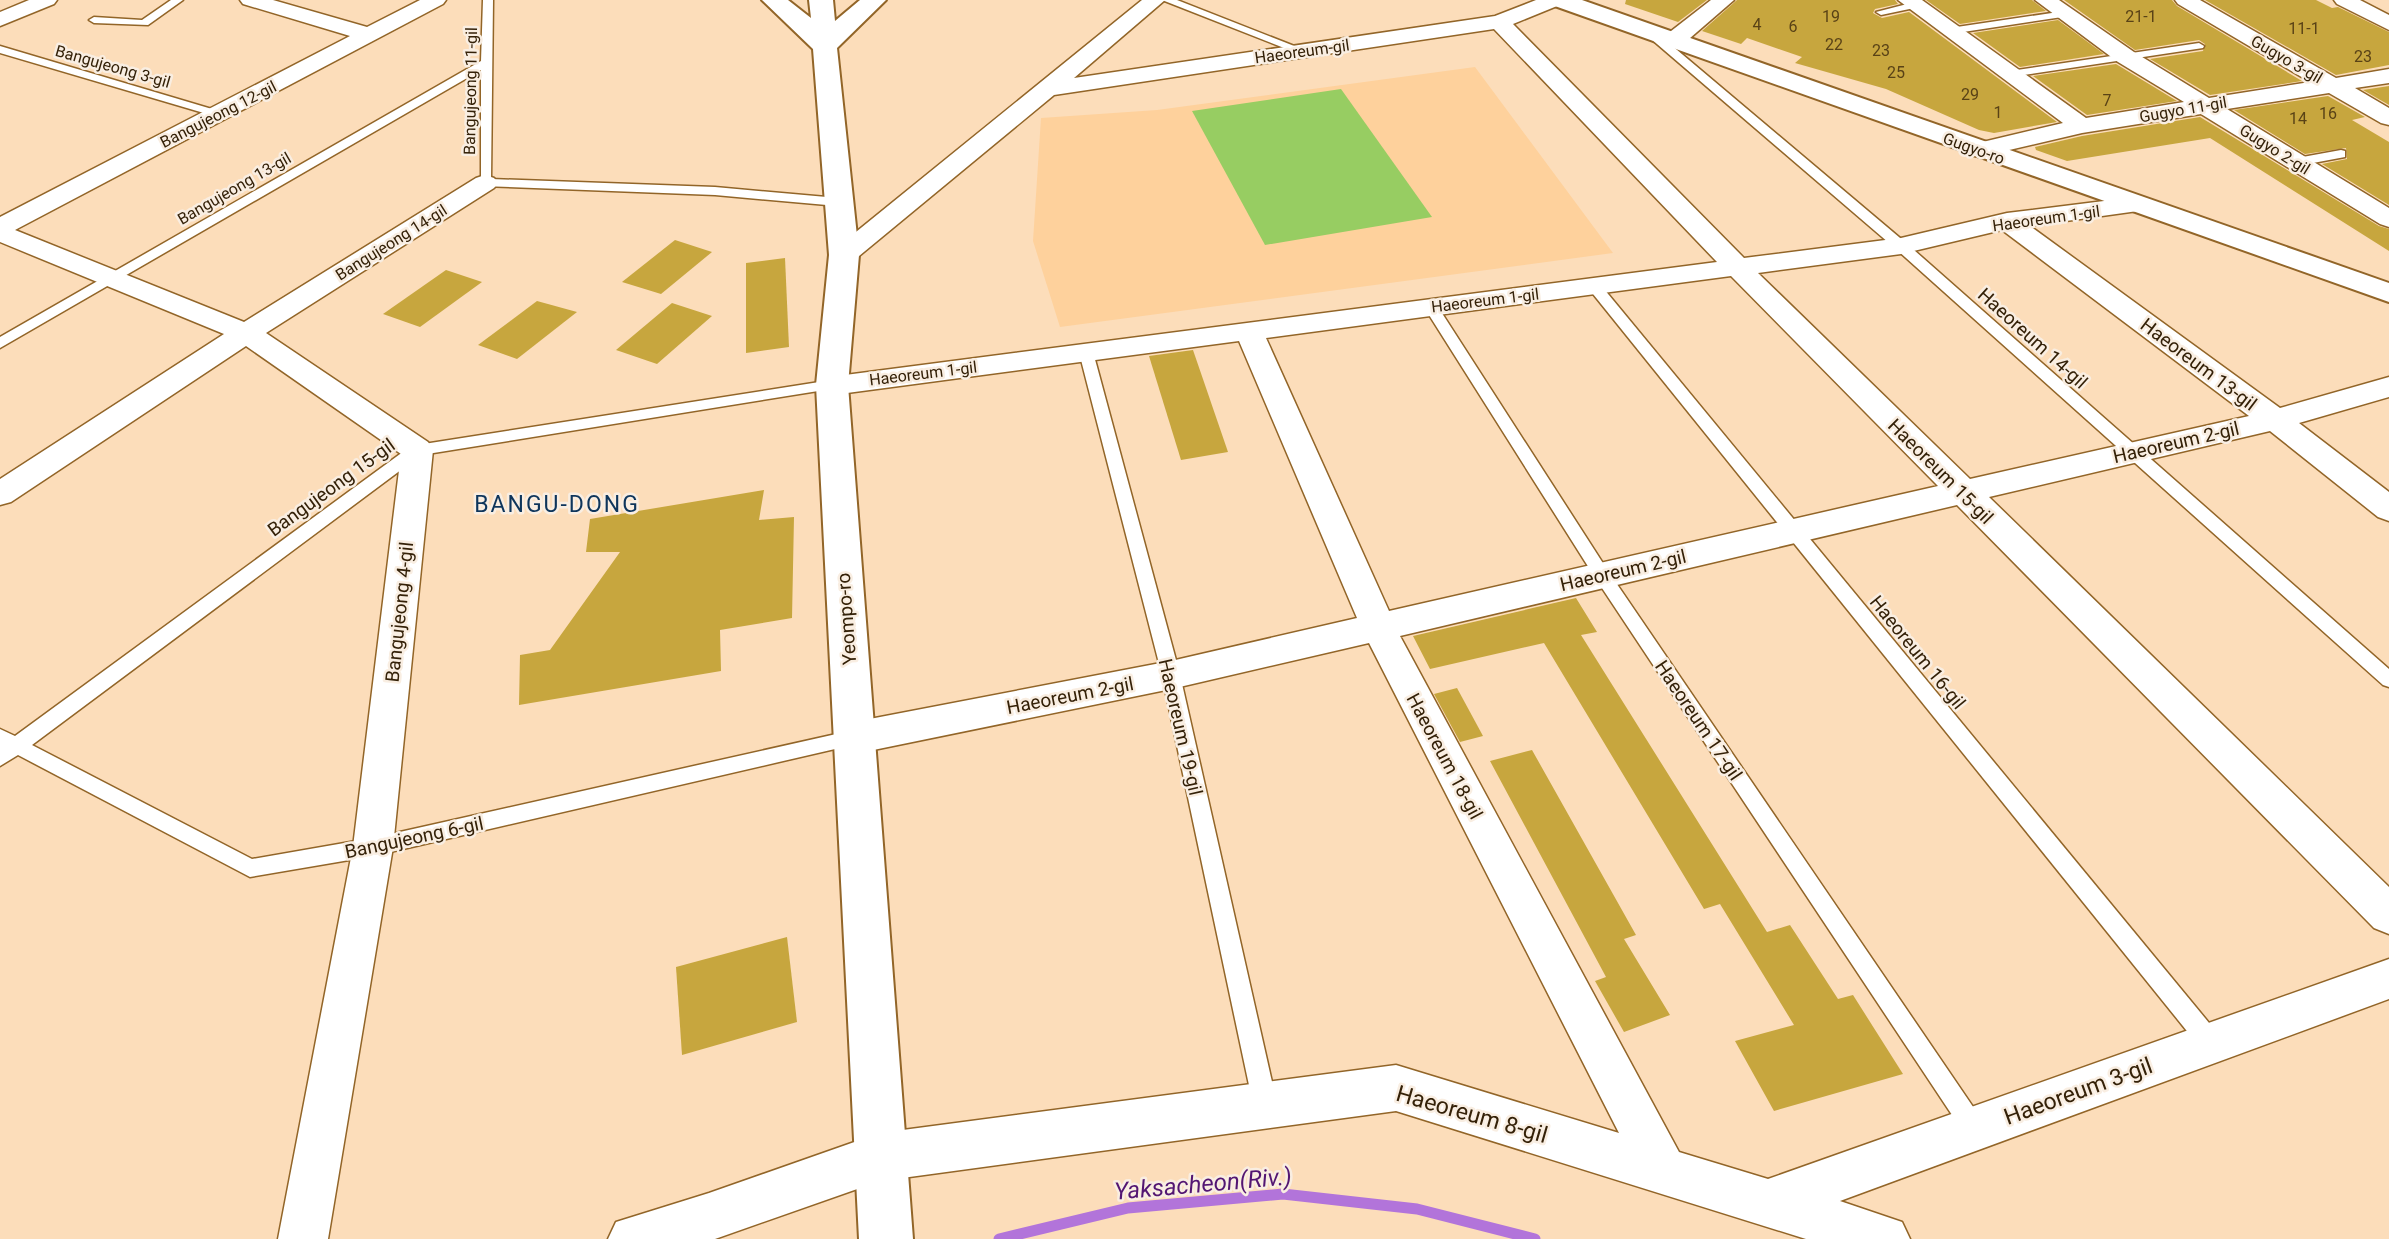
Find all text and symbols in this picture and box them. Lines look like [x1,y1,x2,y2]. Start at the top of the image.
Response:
house number: 19 [1822,7,1840,26]
house number: 21-1 [2125,7,2157,26]
house number: 4 [1753,15,1762,34]
house number: 6 [1789,17,1798,36]
house number: 11-1 [2288,19,2320,38]
street label: Bangujeong 11-gil [460,27,481,155]
street label: Gugyo 3-gil [2248,31,2326,88]
street label: Haeoreum-gil [1253,35,1351,68]
house number: 22 [1825,35,1843,54]
street label: Bangujeong 3-gil [53,41,173,92]
house number: 23 [1872,41,1890,60]
house number: 23 [2354,47,2372,66]
house number: 25 [1887,63,1905,82]
street label: Bangujeong 12-gil [157,77,279,152]
house number: 29 [1961,85,1979,104]
house number: 7 [2103,91,2112,110]
street label: Gugyo 11-gil [2138,92,2228,127]
house number: 1 [1994,103,2003,122]
house number: 16 [2319,104,2337,123]
house number: 14 [2289,109,2307,128]
street label: Gugyo 2-gil [2236,120,2313,179]
street label: Gugyo-ro [1940,129,2007,168]
street label: Bangujeong 13-gil [174,148,294,229]
street label: Bangujeong 14-gil [332,201,450,284]
street label: Haeoreum 1-gil [1991,202,2101,235]
street label: Haeoreum 14-gil [1973,283,2092,394]
street label: Haeoreum 1-gil [1430,284,1540,317]
street label: Haeoreum 13-gil [2136,313,2261,416]
street label: Haeoreum 1-gil [868,357,978,390]
street label: Haeoreum 15-gil [1883,414,1998,529]
street label: Haeoreum 2-gil [2111,417,2241,468]
street label: Bangujeong 15-gil [263,434,399,541]
district label: BANGU-DONG [474,491,640,518]
street label: Bangujeong 4-gil [381,541,418,683]
street label: Haeoreum 2-gil [1558,545,1688,596]
street label: Yeompo-ro [832,572,861,666]
street label: Haeoreum 16-gil [1865,591,1970,714]
street label: Haeoreum 17-gil [1650,656,1747,785]
street label: Haeoreum 19-gil [1154,657,1207,798]
street label: Haeoreum 2-gil [1005,672,1136,719]
street label: Haeoreum 18-gil [1402,689,1487,823]
street label: Bangujeong 6-gil [343,812,485,863]
street label: Haeoreum 3-gil [2000,1052,2156,1131]
street label: Haeoreum 8-gil [1393,1080,1551,1149]
water label: Yaksacheon(Riv.) [1113,1162,1293,1206]

